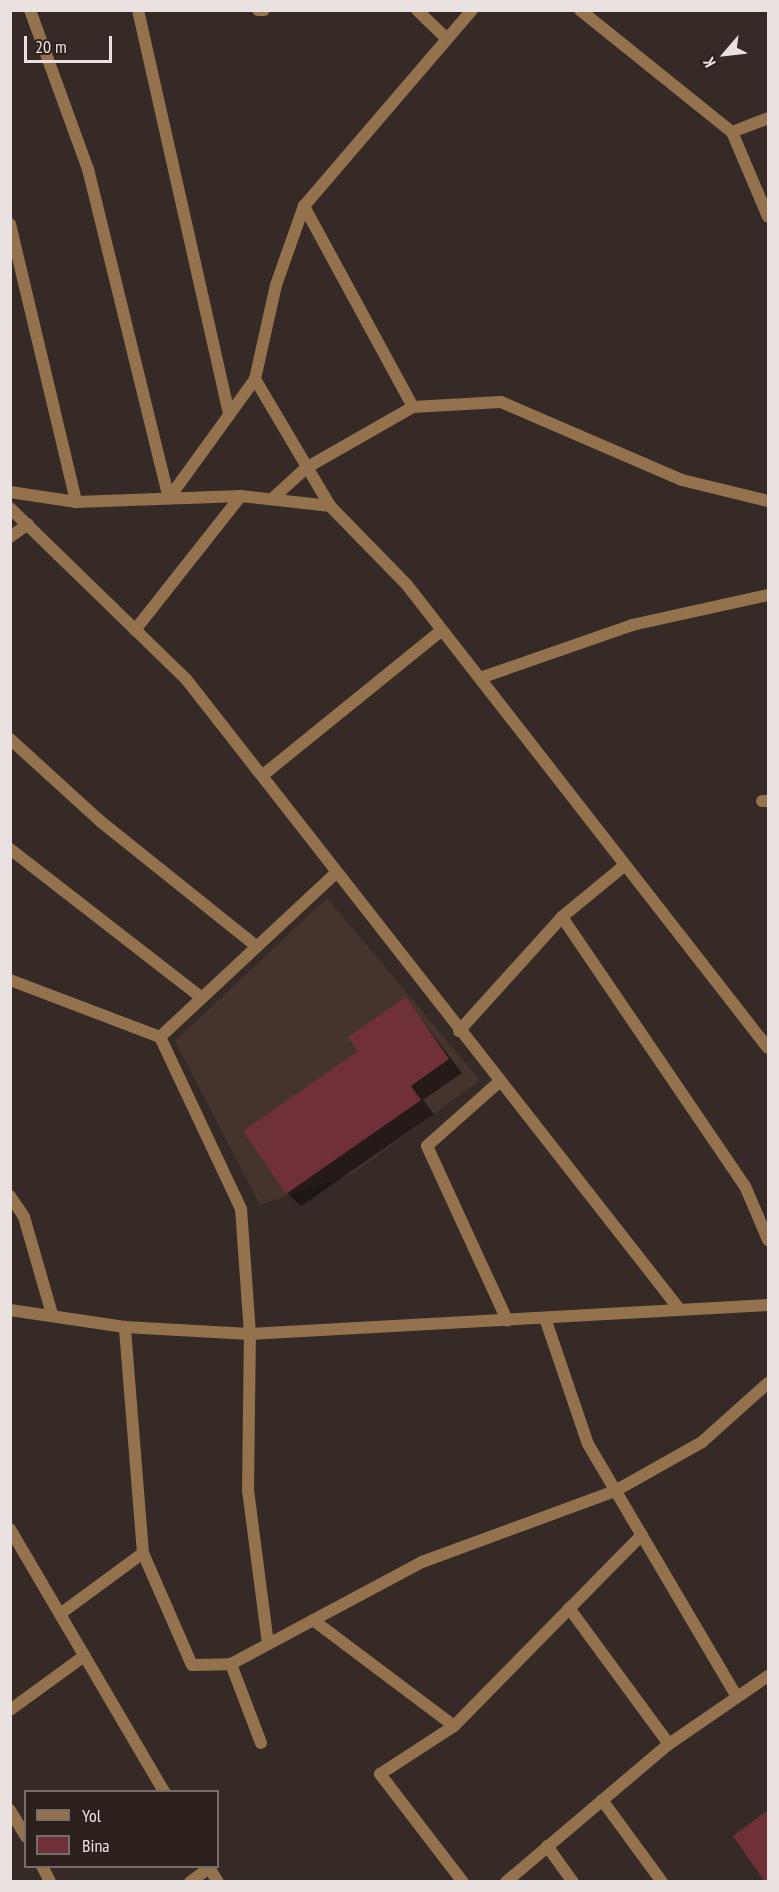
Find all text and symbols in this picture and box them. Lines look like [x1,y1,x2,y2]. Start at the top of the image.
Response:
scale bar [27,24,116,62]
north arrow [695,24,755,84]
text: 20 m [35,35,67,58]
text: K [698,54,720,71]
legend [24,1790,219,1868]
text: Yol [82,1804,101,1827]
text: Bina [82,1834,110,1857]

